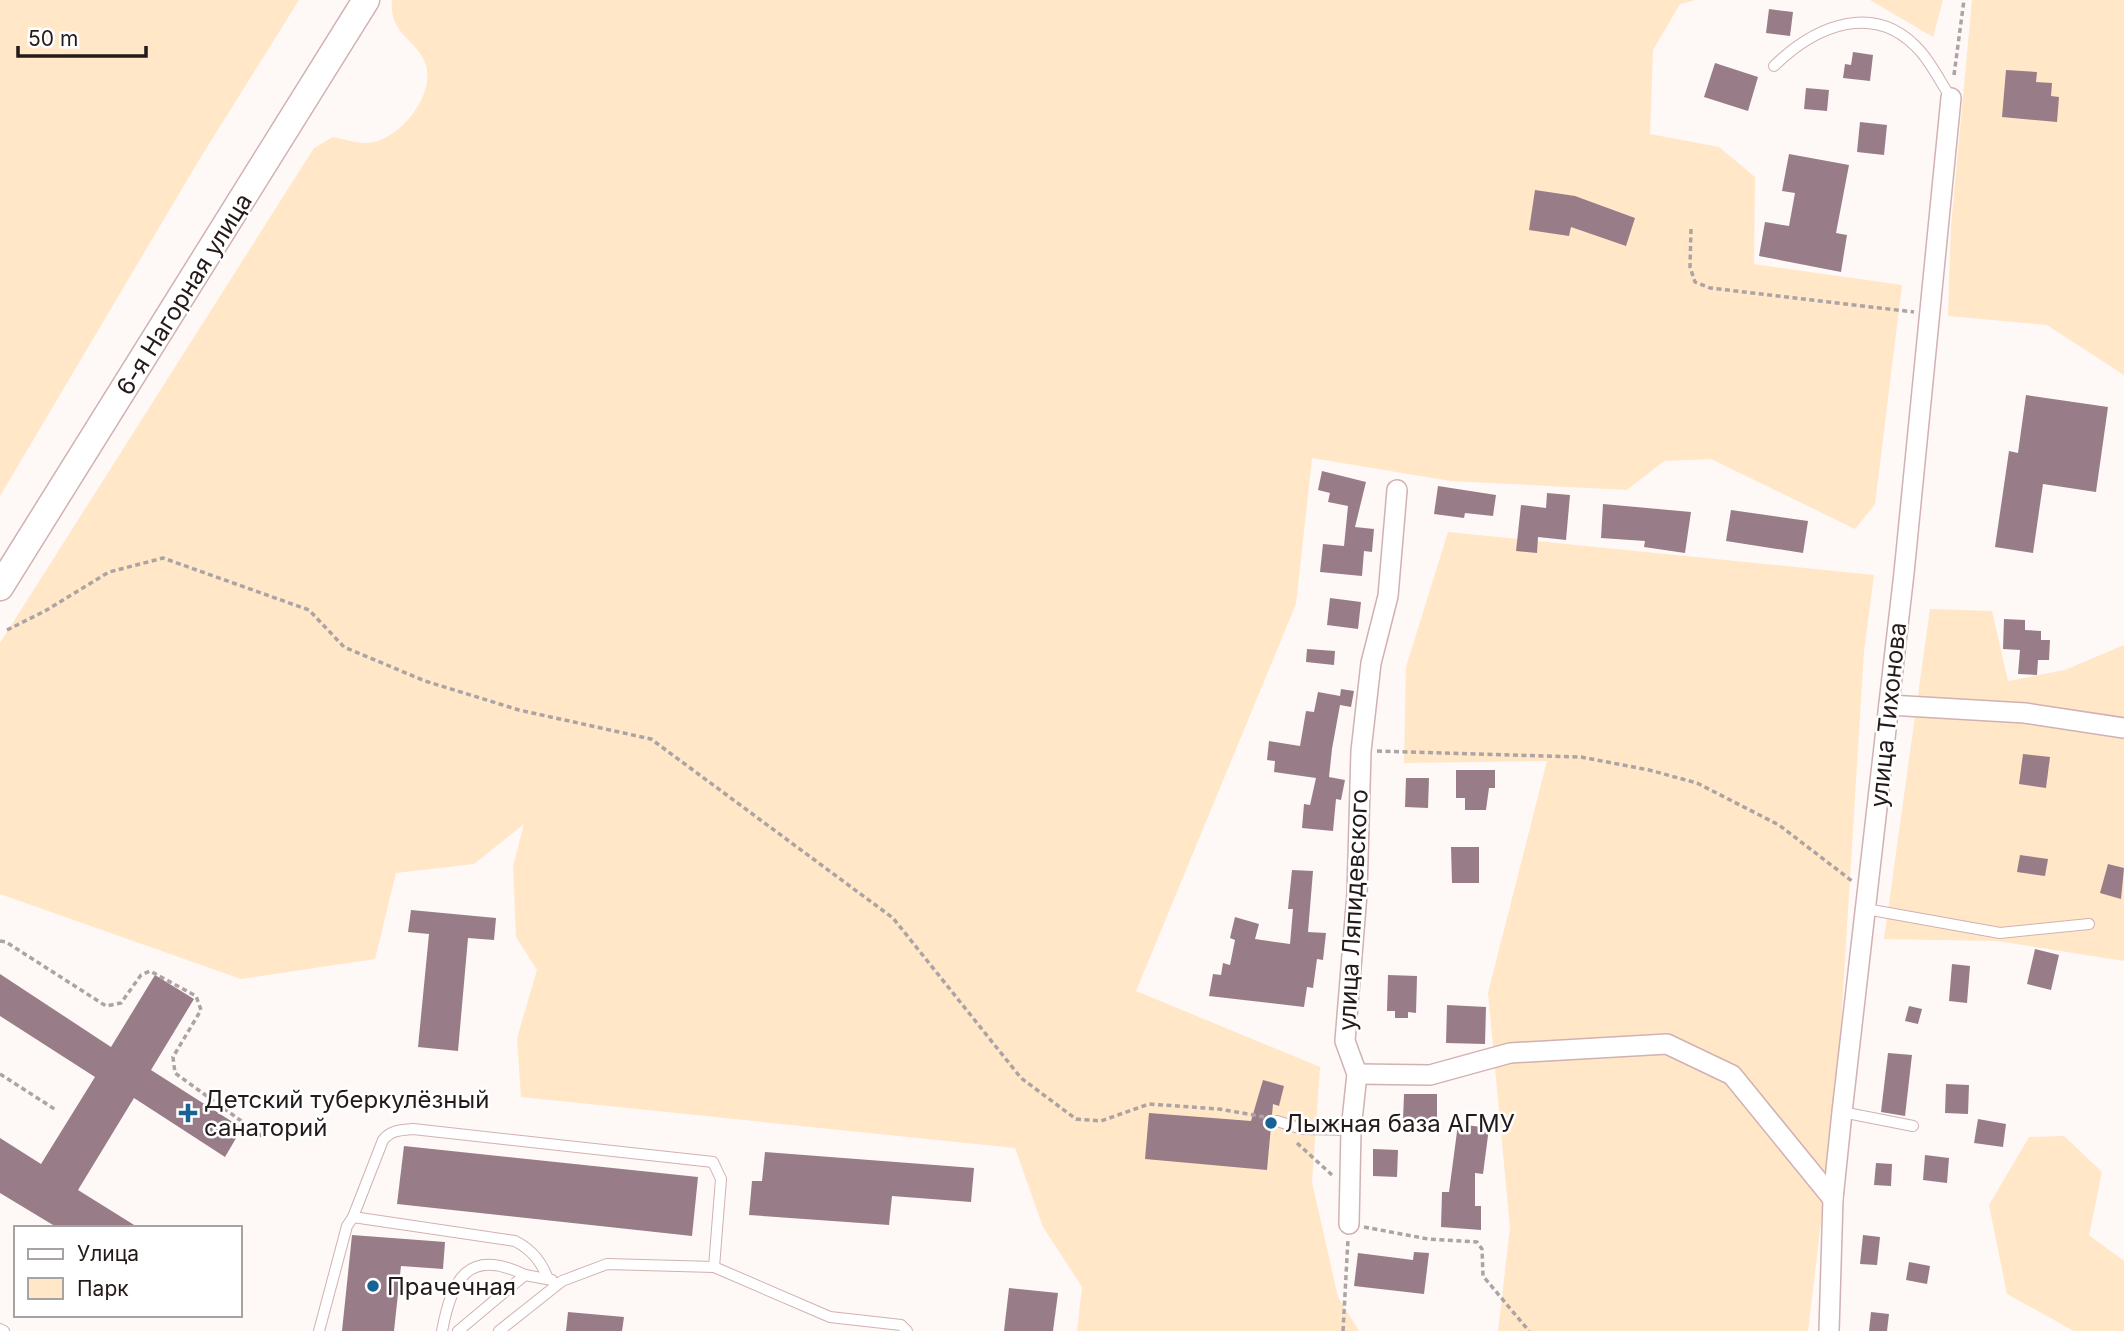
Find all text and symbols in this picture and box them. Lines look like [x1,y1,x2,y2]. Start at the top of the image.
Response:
scale bar [18,14,145,58]
text: 50 m [28,26,78,51]
street label: 6-я Нагорная улица [110,188,258,400]
street label: улица Тихонова [1864,621,1912,809]
street label: улица Ляпидевского [1332,788,1374,1032]
place label: Детский туберкулёзный санаторий [204,1085,489,1142]
marker: Детский туберкулёзный санаторий [178,1103,198,1123]
place label: Лыжная база АГМУ [1285,1109,1515,1138]
marker: Лыжная база АГМУ [1263,1115,1279,1131]
legend [14,1226,242,1317]
text: Улица [77,1241,139,1266]
place label: Прачечная [387,1272,516,1301]
text: Парк [77,1276,129,1301]
marker: Прачечная [365,1278,381,1294]

